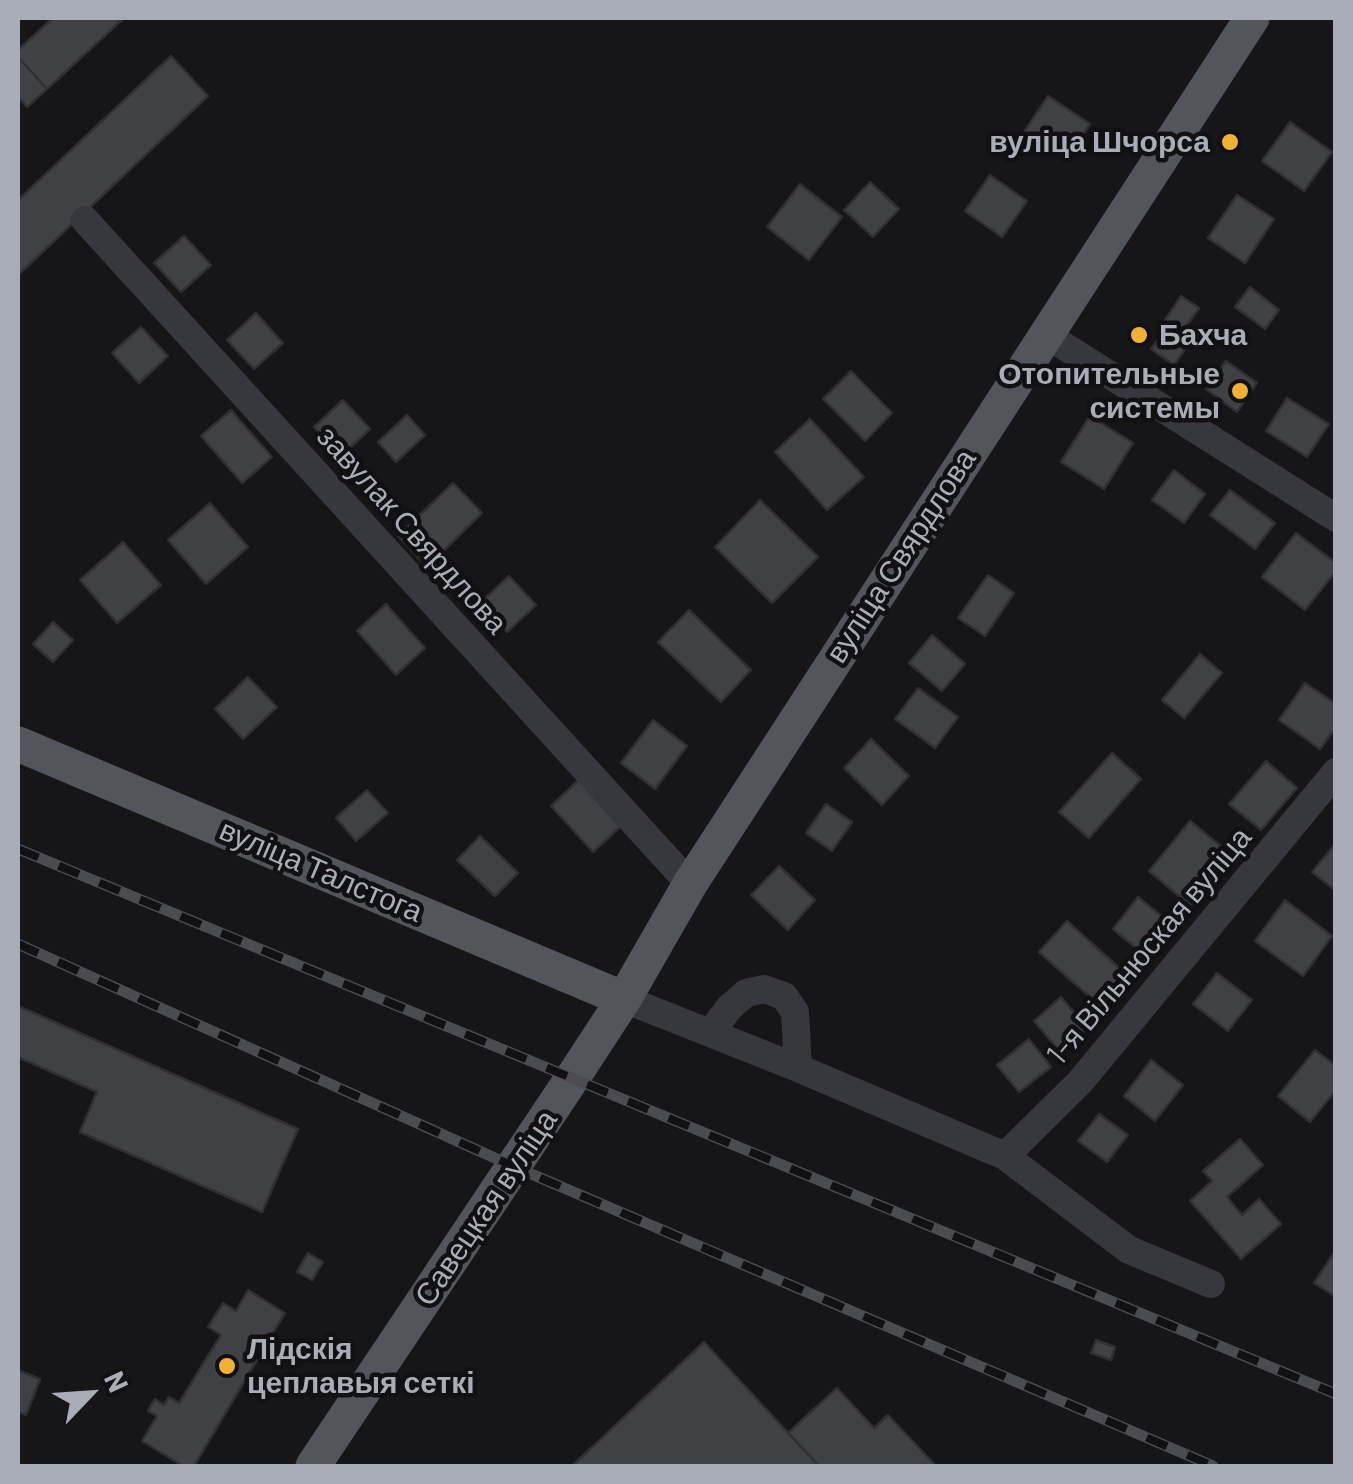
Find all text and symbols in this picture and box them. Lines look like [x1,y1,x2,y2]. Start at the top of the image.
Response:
place label: вуліца Шчорса [989,124,1210,160]
marker: вуліца Шчорса [1219,131,1241,153]
place label: Бахча [1159,317,1247,353]
marker: Бахча [1128,324,1150,346]
place label: Отопительные системы [998,356,1220,426]
marker: Отопительные системы [1229,380,1251,402]
street label: завулак Свярдлова [309,419,515,641]
street label: вуліца Свярдлова [819,442,983,670]
street label: вуліца Талстога [214,812,428,930]
street label: 1-я Вільнюская вуліца [1039,820,1259,1072]
street label: Савецкая вуліца [407,1103,565,1313]
place label: Лідскія цеплавыя сеткі [247,1331,475,1402]
north arrow [40,1344,140,1444]
marker: Лідскія цеплавыя сеткі [216,1355,238,1377]
text: N [98,1366,137,1397]

